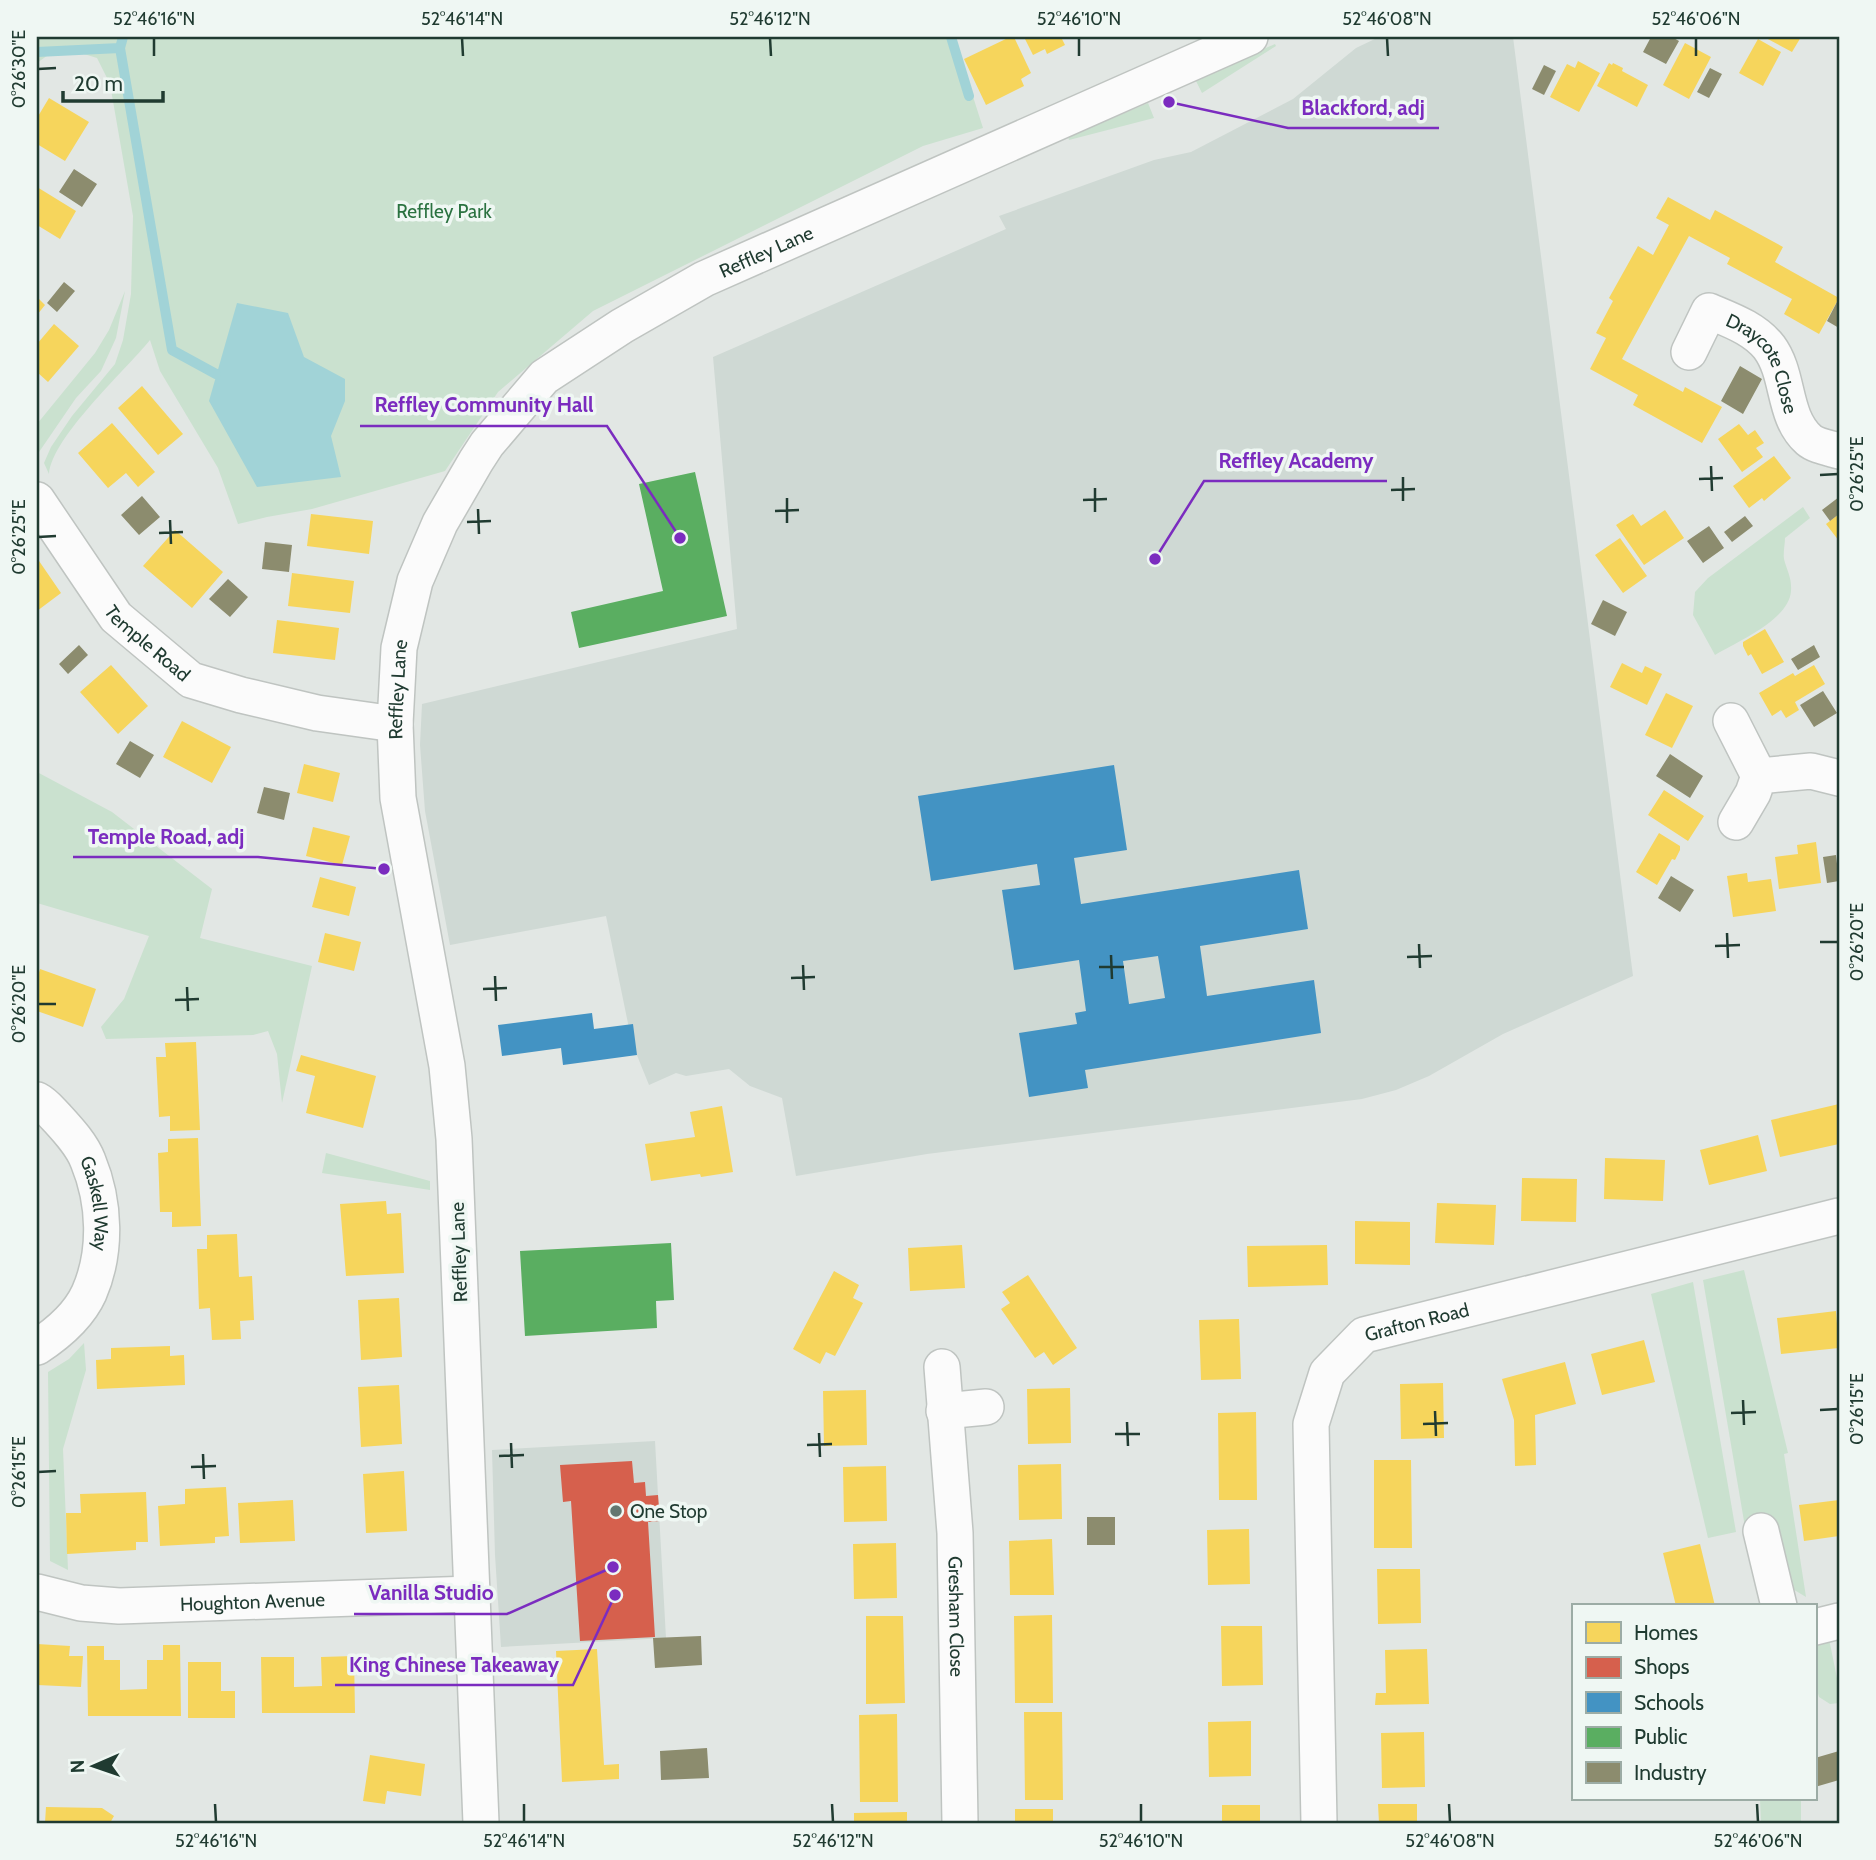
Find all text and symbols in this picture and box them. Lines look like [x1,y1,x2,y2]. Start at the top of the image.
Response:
text: 52°46'16"N [113,8,195,30]
text: 52°46'14"N [421,8,503,30]
text: 52°46'12"N [729,8,811,30]
text: 52°46'10"N [1037,8,1121,30]
text: 52°46'08"N [1342,8,1432,30]
text: 52°46'06"N [1652,8,1740,30]
text: 0°26'30"E [8,30,30,108]
scale bar [63,60,163,104]
text: 20 m [74,71,123,96]
callout: Blackford, adj [1288,86,1439,128]
text: Blackford, adj [1301,95,1425,120]
park label: Reffley Park [396,200,492,223]
street label: Reffley Lane [716,221,817,282]
street label: Draycote Close [1723,308,1803,417]
callout: Reffley Community Hall [360,384,607,426]
text: Reffley Community Hall [375,392,594,417]
text: 0°26'25"E [1846,436,1868,512]
callout: Reffley Academy [1204,439,1387,481]
text: Reffley Academy [1219,448,1374,473]
text: 0°26'25"E [8,499,30,575]
street label: Temple Road [100,601,195,686]
street label: Reffley Lane [383,637,412,740]
callout: Temple Road, adj [73,815,258,857]
text: Temple Road, adj [88,824,244,849]
text: 0°26'20"E [1846,903,1868,981]
text: 0°26'20"E [8,965,30,1043]
street label: Gaskell Way [76,1152,113,1253]
street label: Reffley Lane [446,1201,472,1303]
street label: Grafton Road [1362,1298,1471,1346]
text: 0°26'15"E [1846,1373,1868,1445]
text: 0°26'15"E [8,1436,30,1508]
place label: One Stop [630,1500,707,1523]
marker: One Stop [608,1503,624,1519]
street label: Gresham Close [944,1556,969,1677]
callout: Vanilla Studio [354,1572,507,1614]
text: Vanilla Studio [368,1580,494,1605]
street label: Houghton Avenue [180,1587,326,1615]
legend [1572,1604,1816,1800]
text: Homes [1634,1620,1698,1645]
callout: King Chinese Takeaway [335,1643,573,1685]
text: King Chinese Takeaway [349,1652,560,1677]
text: Shops [1634,1654,1690,1679]
text: Schools [1634,1690,1704,1715]
text: Public [1634,1724,1688,1749]
north arrow [60,1730,130,1800]
text: N [66,1759,89,1774]
text: Industry [1634,1760,1707,1785]
text: 52°46'16"N [175,1830,257,1852]
text: 52°46'14"N [483,1830,565,1852]
text: 52°46'12"N [792,1830,874,1852]
text: 52°46'10"N [1099,1830,1183,1852]
text: 52°46'08"N [1405,1830,1495,1852]
text: 52°46'06"N [1714,1830,1802,1852]

